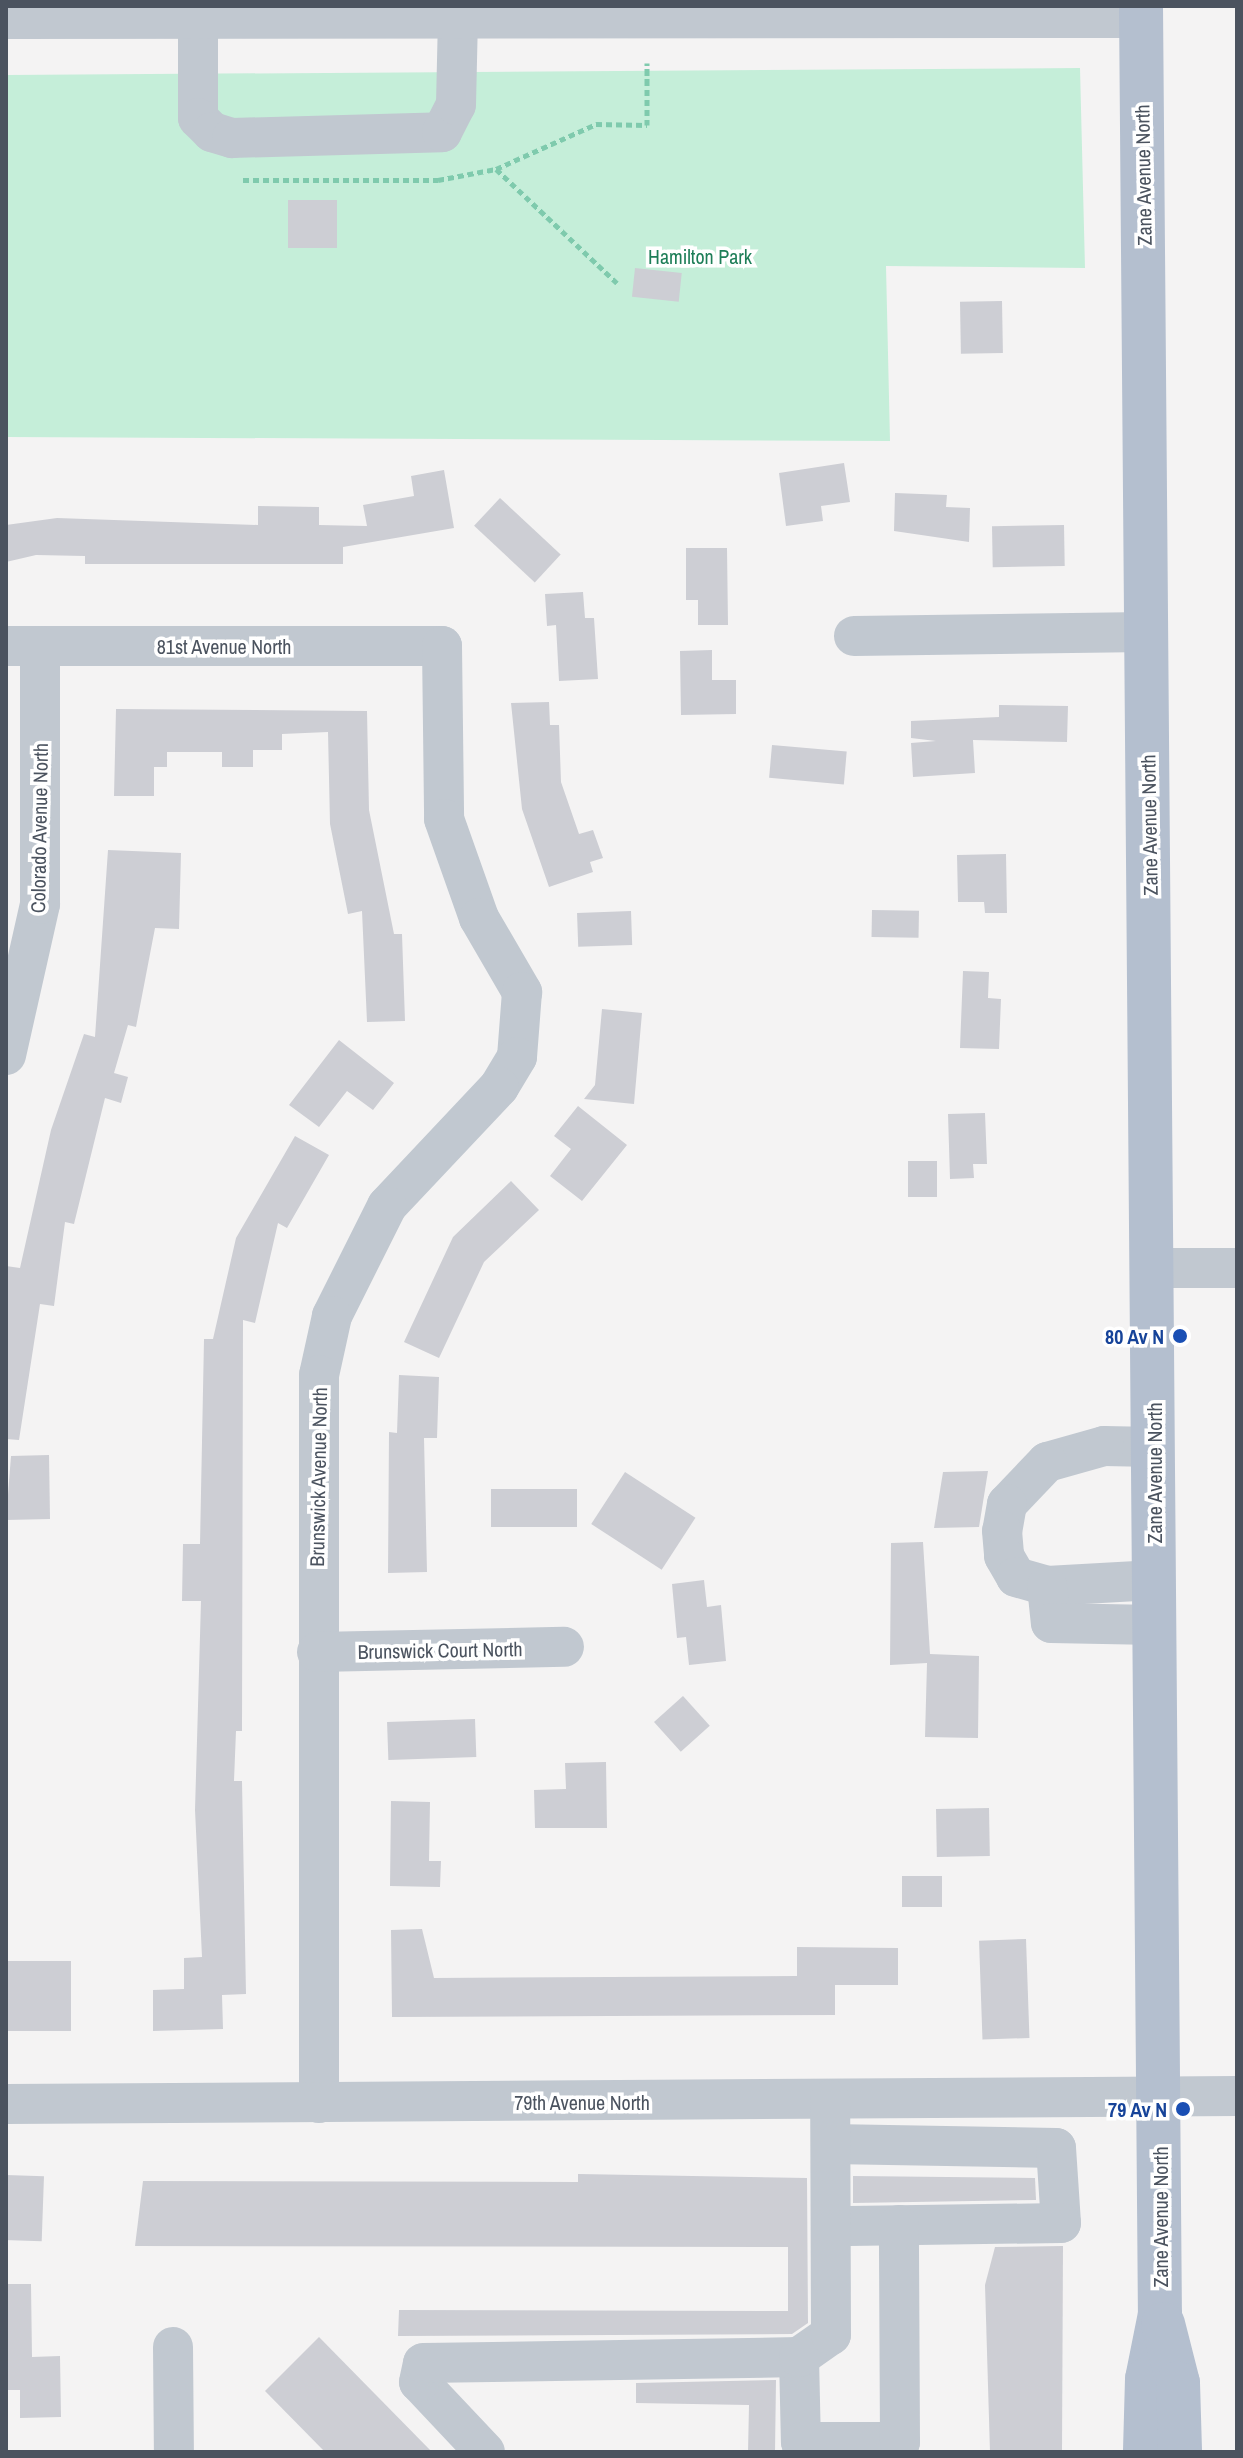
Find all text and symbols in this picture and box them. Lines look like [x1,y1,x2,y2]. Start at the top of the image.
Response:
street label: Zane Avenue North [1130,104,1156,246]
park label: Hamilton Park [648,244,752,268]
street label: 81st Avenue North [156,634,292,658]
street label: Colorado Avenue North [26,742,52,914]
street label: Zane Avenue North [1136,754,1162,896]
place label: 80 Av N [1104,1324,1164,1348]
marker: 80 Av N [1171,1327,1189,1345]
street label: Brunswick Avenue North [304,1387,332,1567]
street label: Zane Avenue North [1142,1402,1166,1544]
street label: Brunswick Court North [357,1637,523,1663]
street label: 79th Avenue North [514,2090,650,2114]
place label: 79 Av N [1107,2097,1167,2121]
marker: 79 Av N [1174,2100,1192,2118]
street label: Zane Avenue North [1148,2146,1172,2288]

